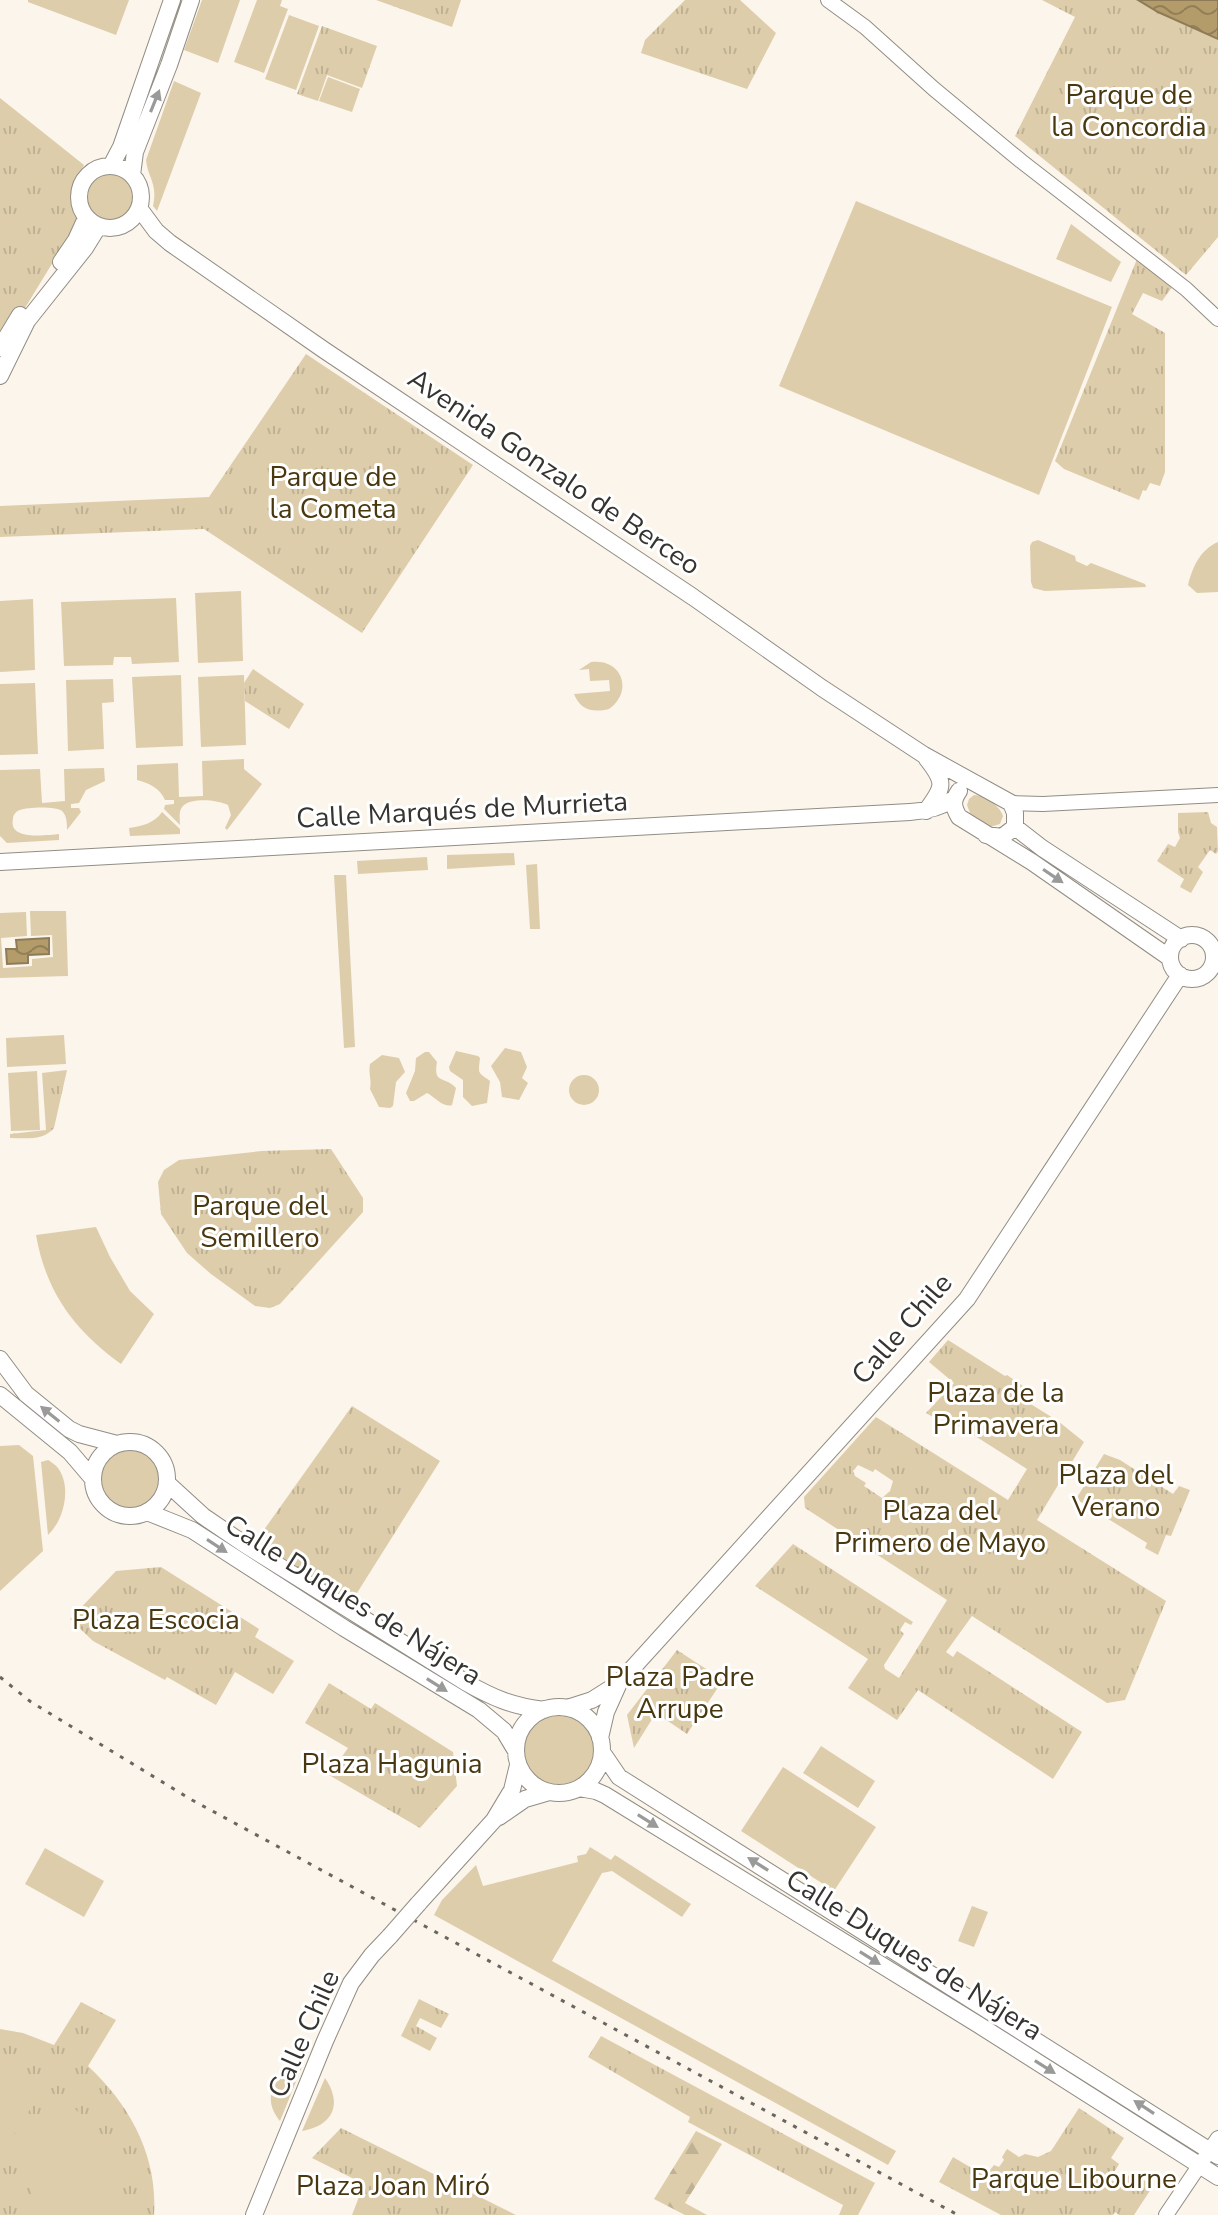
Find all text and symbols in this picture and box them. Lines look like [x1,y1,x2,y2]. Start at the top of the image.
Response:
park label: Parque de la Concordia [1051,76,1207,146]
one-way arrow [149,89,162,113]
street label: Avenida Gonzalo de Berceo [400,360,708,584]
park label: Parque de la Cometa [269,458,397,528]
street label: Calle Marqués de Murrieta [295,782,629,838]
one-way arrow [1042,869,1063,884]
park label: Parque del Semillero [192,1187,328,1257]
street label: Calle Chile [843,1265,961,1393]
park label: Plaza de la Primavera [927,1374,1065,1444]
one-way arrow [40,1406,60,1423]
park label: Plaza del Verano [1058,1456,1174,1526]
park label: Plaza del Primero de Mayo [834,1492,1046,1562]
street label: Calle Duques de Nájera [217,1505,489,1695]
one-way arrow [206,1539,228,1553]
park label: Plaza Escocia [72,1601,240,1639]
park label: Plaza Padre Arrupe [606,1658,754,1728]
one-way arrow [426,1677,448,1691]
park label: Plaza Hagunia [301,1745,483,1783]
one-way arrow [637,1814,659,1828]
one-way arrow [747,1858,769,1872]
street label: Calle Duques de Nájera [778,1860,1050,2050]
one-way arrow [859,1950,880,1965]
street label: Calle Chile [259,1964,349,2104]
one-way arrow [1034,2060,1056,2074]
one-way arrow [1133,2100,1154,2115]
park label: Parque Libourne [971,2160,1177,2198]
park label: Plaza Joan Miró [296,2167,490,2205]

